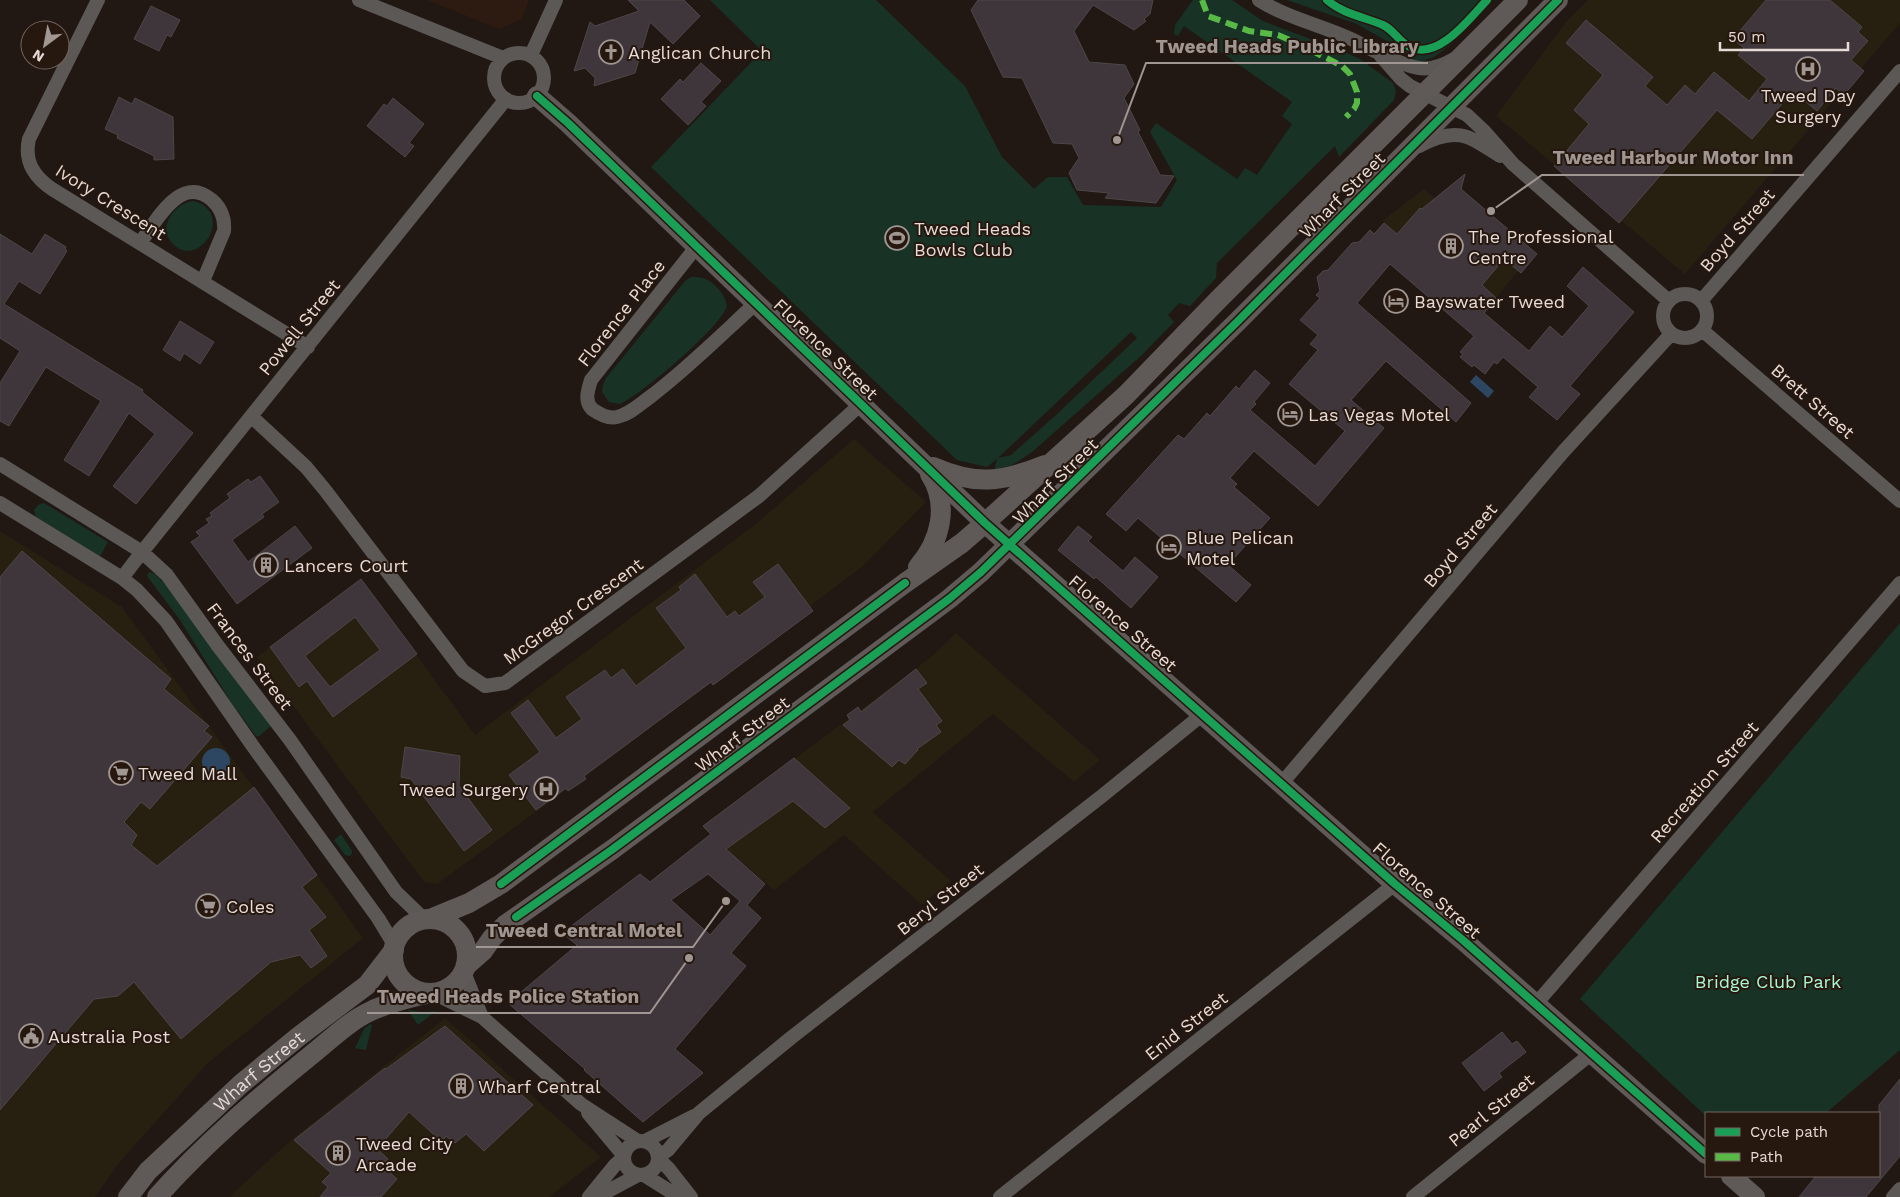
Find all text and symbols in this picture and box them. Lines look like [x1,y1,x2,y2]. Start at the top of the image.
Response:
north arrow [20,20,70,70]
scale bar [1720,20,1848,52]
text: 50 m [1728,28,1765,46]
callout: Tweed Heads Public Library [1146,29,1428,63]
text: Tweed Heads Public Library [1156,35,1419,58]
church icon: Anglican Church [598,39,624,65]
place label: Anglican Church [628,42,771,63]
text: N [29,46,47,66]
hospital icon: Tweed Day Surgery [1795,56,1821,82]
place label: Tweed Day Surgery [1761,85,1856,127]
callout: Tweed Harbour Motor Inn [1542,141,1804,175]
text: Tweed Harbour Motor Inn [1553,146,1793,169]
street label: Wharf Street [1295,147,1390,242]
street label: Ivory Crescent [52,160,170,245]
street label: Boyd Street [1695,184,1779,276]
place label: Tweed Heads Bowls Club [914,218,1031,260]
sports icon: Tweed Heads Bowls Club [884,225,910,251]
place label: The Professional Centre [1468,226,1614,268]
building icon: The Professional Centre [1438,233,1464,259]
street label: Florence Place [573,255,669,371]
street label: Powell Street [254,275,344,379]
hotel icon: Bayswater Tweed [1383,288,1409,314]
place label: Bayswater Tweed [1414,291,1565,312]
street label: Florence Street [770,294,883,404]
street label: Brett Street [1767,359,1859,443]
hotel icon: Las Vegas Motel [1277,401,1303,427]
place label: Las Vegas Motel [1308,404,1450,425]
street label: Wharf Street [1008,433,1103,528]
street label: Boyd Street [1419,498,1501,591]
place label: Blue Pelican Motel [1186,527,1294,569]
hotel icon: Blue Pelican Motel [1156,534,1182,560]
building icon: Lancers Court [253,552,279,578]
street label: McGregor Crescent [499,553,647,669]
place label: Lancers Court [284,555,408,576]
street label: Florence Street [1065,570,1182,676]
street label: Frances Street [203,598,297,714]
street label: Wharf Street [691,691,794,776]
street label: Recreation Street [1646,717,1763,847]
supermarket icon: Tweed Mall [108,760,134,786]
place label: Tweed Mall [138,763,238,784]
hospital icon: Tweed Surgery [533,776,559,802]
place label: Tweed Surgery [399,779,529,800]
street label: Florence Street [1369,837,1486,943]
street label: Beryl Street [893,858,988,939]
supermarket icon: Coles [195,893,221,919]
place label: Coles [226,896,275,917]
callout: Tweed Central Motel [476,913,693,947]
text: Tweed Central Motel [486,919,683,942]
park label: Bridge Club Park [1695,971,1841,992]
callout: Tweed Heads Police Station [367,979,650,1013]
text: Tweed Heads Police Station [377,985,639,1008]
street label: Enid Street [1141,987,1232,1065]
public building icon: Australia Post [18,1023,44,1049]
place label: Australia Post [48,1026,170,1047]
street label: Wharf Street [209,1026,308,1115]
street label: Pearl Street [1444,1069,1538,1151]
building icon: Wharf Central [448,1073,474,1099]
place label: Wharf Central [478,1076,601,1097]
legend [1705,1112,1880,1177]
text: Cycle path [1750,1123,1828,1141]
place label: Tweed City Arcade [356,1133,453,1175]
building icon: Tweed City Arcade [325,1140,351,1166]
text: Path [1750,1148,1783,1166]

